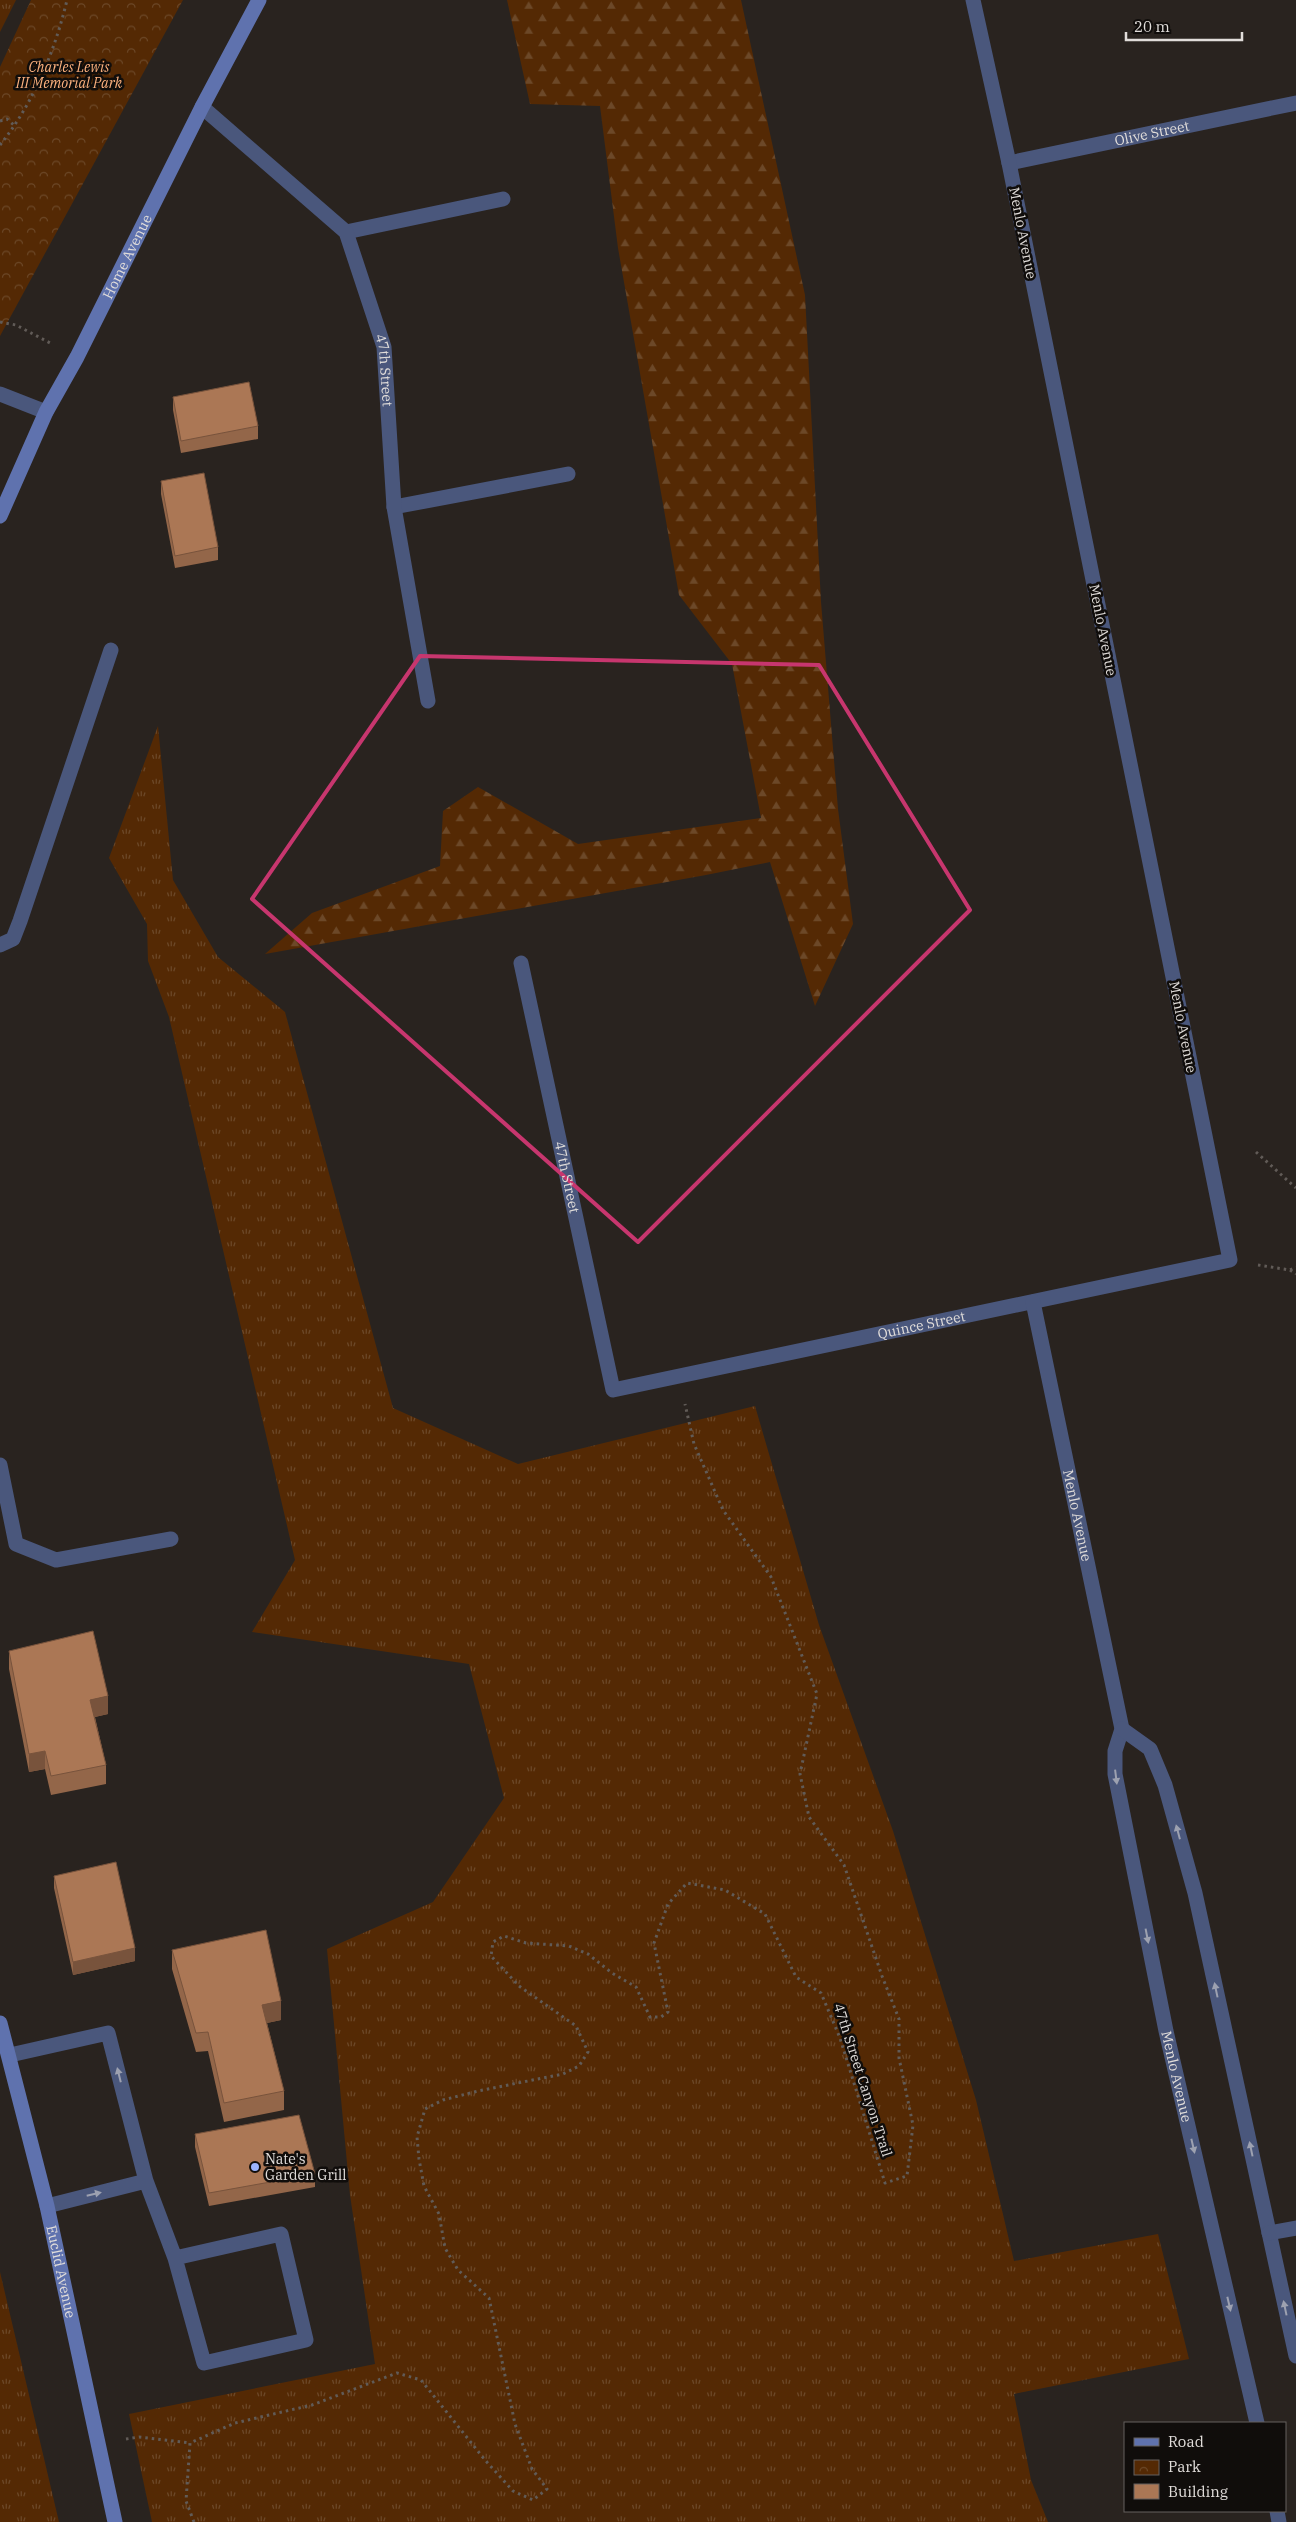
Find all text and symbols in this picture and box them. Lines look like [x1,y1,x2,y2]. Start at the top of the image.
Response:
scale bar [1126,10,1242,42]
text: 20 m [1134,17,1170,36]
park label: Charles Lewis III Memorial Park [15,58,123,92]
street label: Olive Street [1113,117,1191,150]
street label: Menlo Avenue [1005,186,1041,280]
street label: Home Avenue [98,211,156,302]
street label: 47th Street [371,331,397,407]
street label: Menlo Avenue [1085,583,1121,677]
street label: Menlo Avenue [1165,980,1201,1074]
street label: 47th Street [551,1139,584,1215]
street label: Quince Street [876,1307,967,1343]
street label: Menlo Avenue [1059,1468,1096,1563]
one-way arrow [1112,1769,1120,1785]
one-way arrow [1174,1825,1182,1840]
one-way arrow [1143,1928,1151,1944]
one-way arrow [1212,1983,1220,1998]
street label: 47th Street Canyon Trail [830,2001,896,2159]
street label: Menlo Avenue [1157,2029,1196,2124]
one-way arrow [115,2068,123,2083]
one-way arrow [1189,2139,1197,2154]
one-way arrow [1247,2142,1255,2157]
place label: Nate's Garden Grill [265,2150,346,2184]
marker: Nate's Garden Grill [249,2161,261,2173]
one-way arrow [87,2190,102,2198]
street label: Euclid Avenue [42,2223,80,2320]
one-way arrow [1226,2297,1234,2313]
one-way arrow [1281,2300,1289,2316]
legend [1124,2422,1286,2512]
text: Road [1168,2432,1204,2451]
text: Park [1168,2457,1201,2476]
text: Building [1168,2482,1228,2501]

